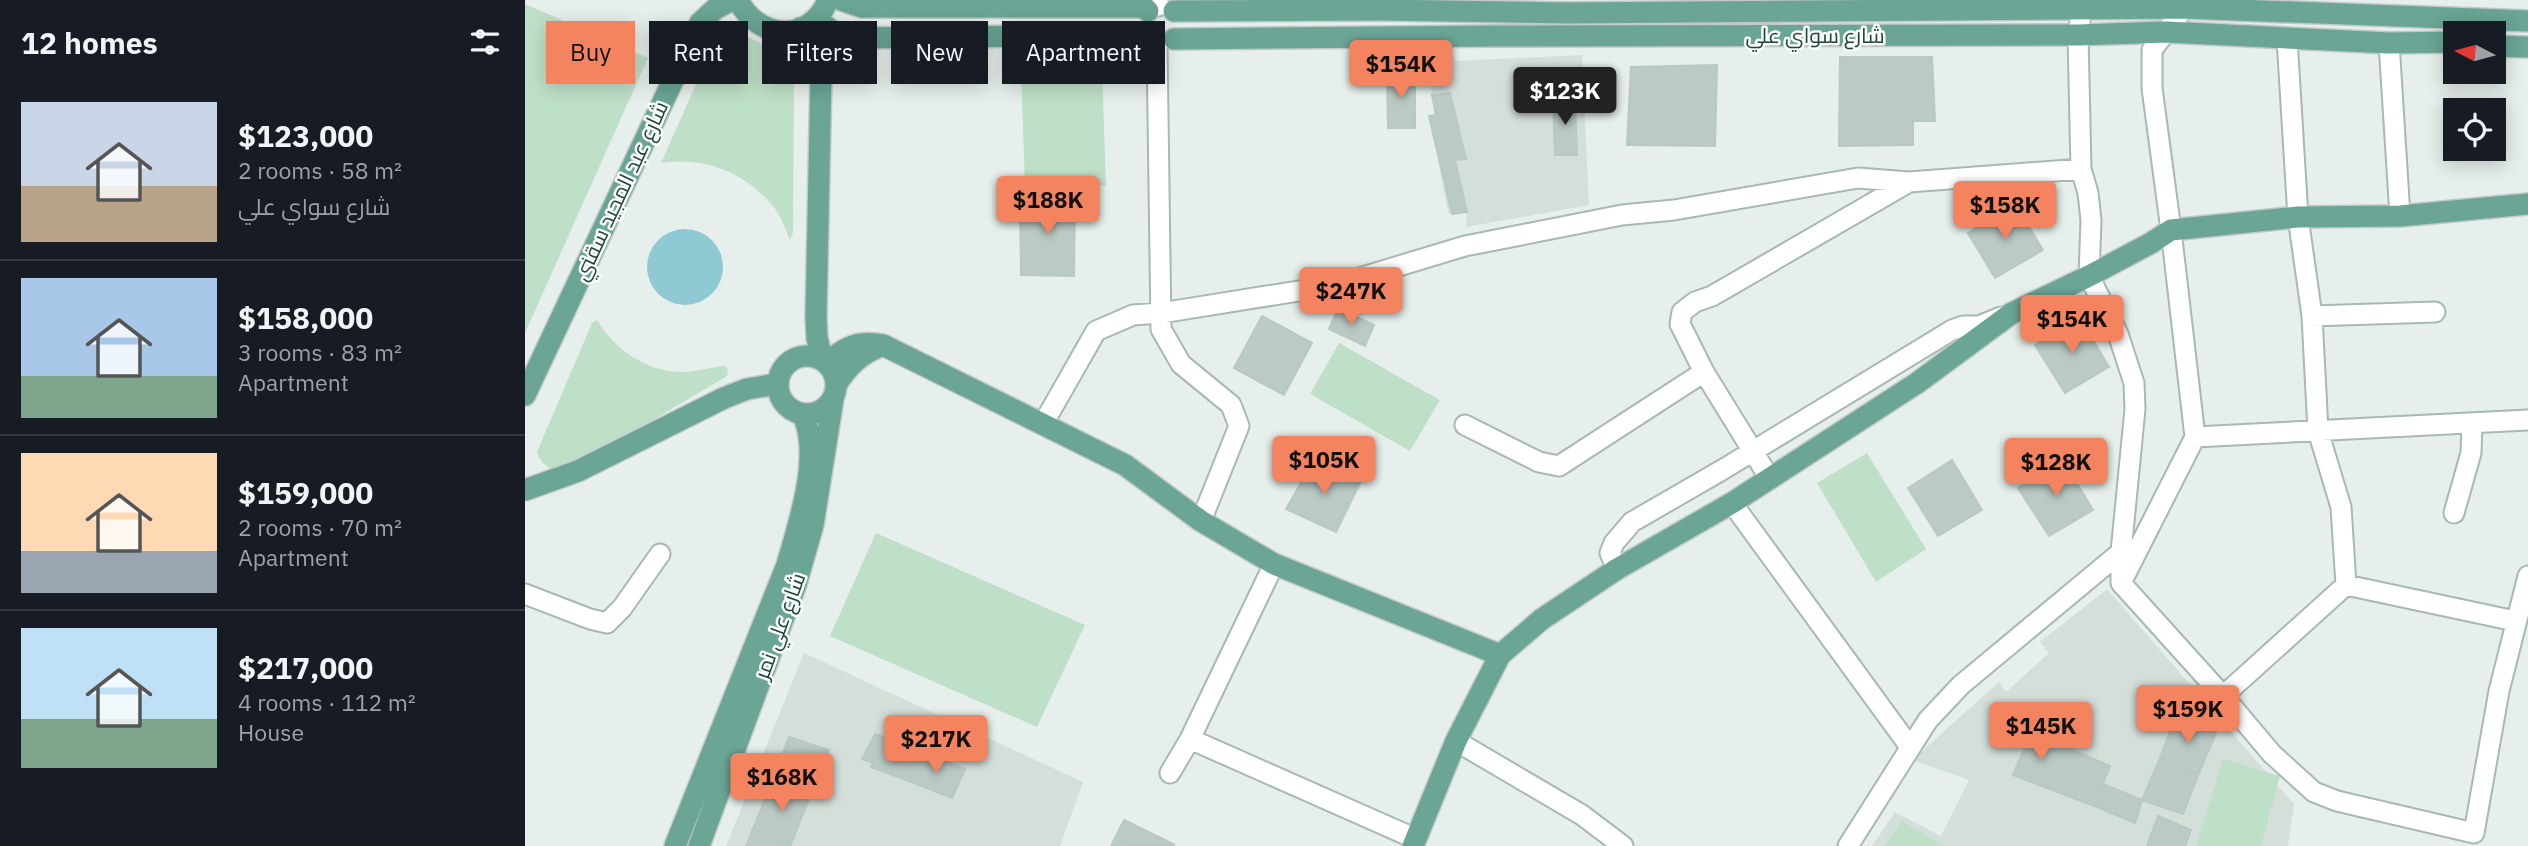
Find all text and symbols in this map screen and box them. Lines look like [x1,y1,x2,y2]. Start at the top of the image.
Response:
chip: Buy [546,21,635,84]
chip: Rent [649,21,748,84]
chip: Filters [762,21,877,84]
chip: New [891,21,988,84]
chip: Apartment [1002,21,1165,84]
street label: شارع سواي علي [1745,21,1885,52]
north arrow [2443,21,2506,84]
map controls [2443,21,2506,161]
text: 12 homes [21,23,158,62]
icon: filters [466,23,504,61]
pin: $154K [1352,41,1450,100]
text: $154K [1365,48,1437,78]
pin: $123K [1516,68,1614,127]
text: $123K [1529,75,1601,105]
street label: شارع عبد المجيد سقني [566,96,677,286]
button: locate [2443,98,2506,161]
text: $123,000 [238,116,373,155]
icon: home [77,130,161,214]
text: 2 rooms · 58 m² [238,155,402,185]
pin: $188K [999,176,1097,236]
pin: $158K [1956,182,2054,241]
text: $188K [1012,184,1084,214]
text: $158K [1969,189,2041,219]
text: شارع سواي علي [238,191,390,221]
pin: $247K [1302,268,1400,327]
text: $247K [1315,275,1387,305]
pin: $154K [2023,296,2121,355]
text: $158,000 [238,298,373,337]
text: $154K [2036,303,2108,333]
icon: home [77,306,161,390]
text: 3 rooms · 83 m² [238,337,402,367]
text: Apartment [238,367,349,397]
pin: $105K [1275,436,1373,496]
pin: $128K [2007,438,2105,498]
text: $105K [1288,444,1360,474]
text: $128K [2020,446,2092,476]
text: $159,000 [238,473,373,512]
icon: home [77,481,161,565]
text: 2 rooms · 70 m² [238,512,402,542]
text: Apartment [238,542,349,572]
street label: شارع علي نمر [747,569,814,685]
text: $217,000 [238,648,373,687]
icon: home [77,656,161,740]
pin: $159K [2139,686,2237,745]
text: 4 rooms · 112 m² [238,687,416,717]
text: $159K [2152,693,2224,723]
pin: $145K [1992,702,2090,762]
text: $145K [2005,710,2077,740]
pin: $217K [887,716,985,775]
text: House [238,717,304,747]
text: $217K [900,723,972,753]
pin: $168K [733,754,831,813]
text: $168K [746,761,818,791]

